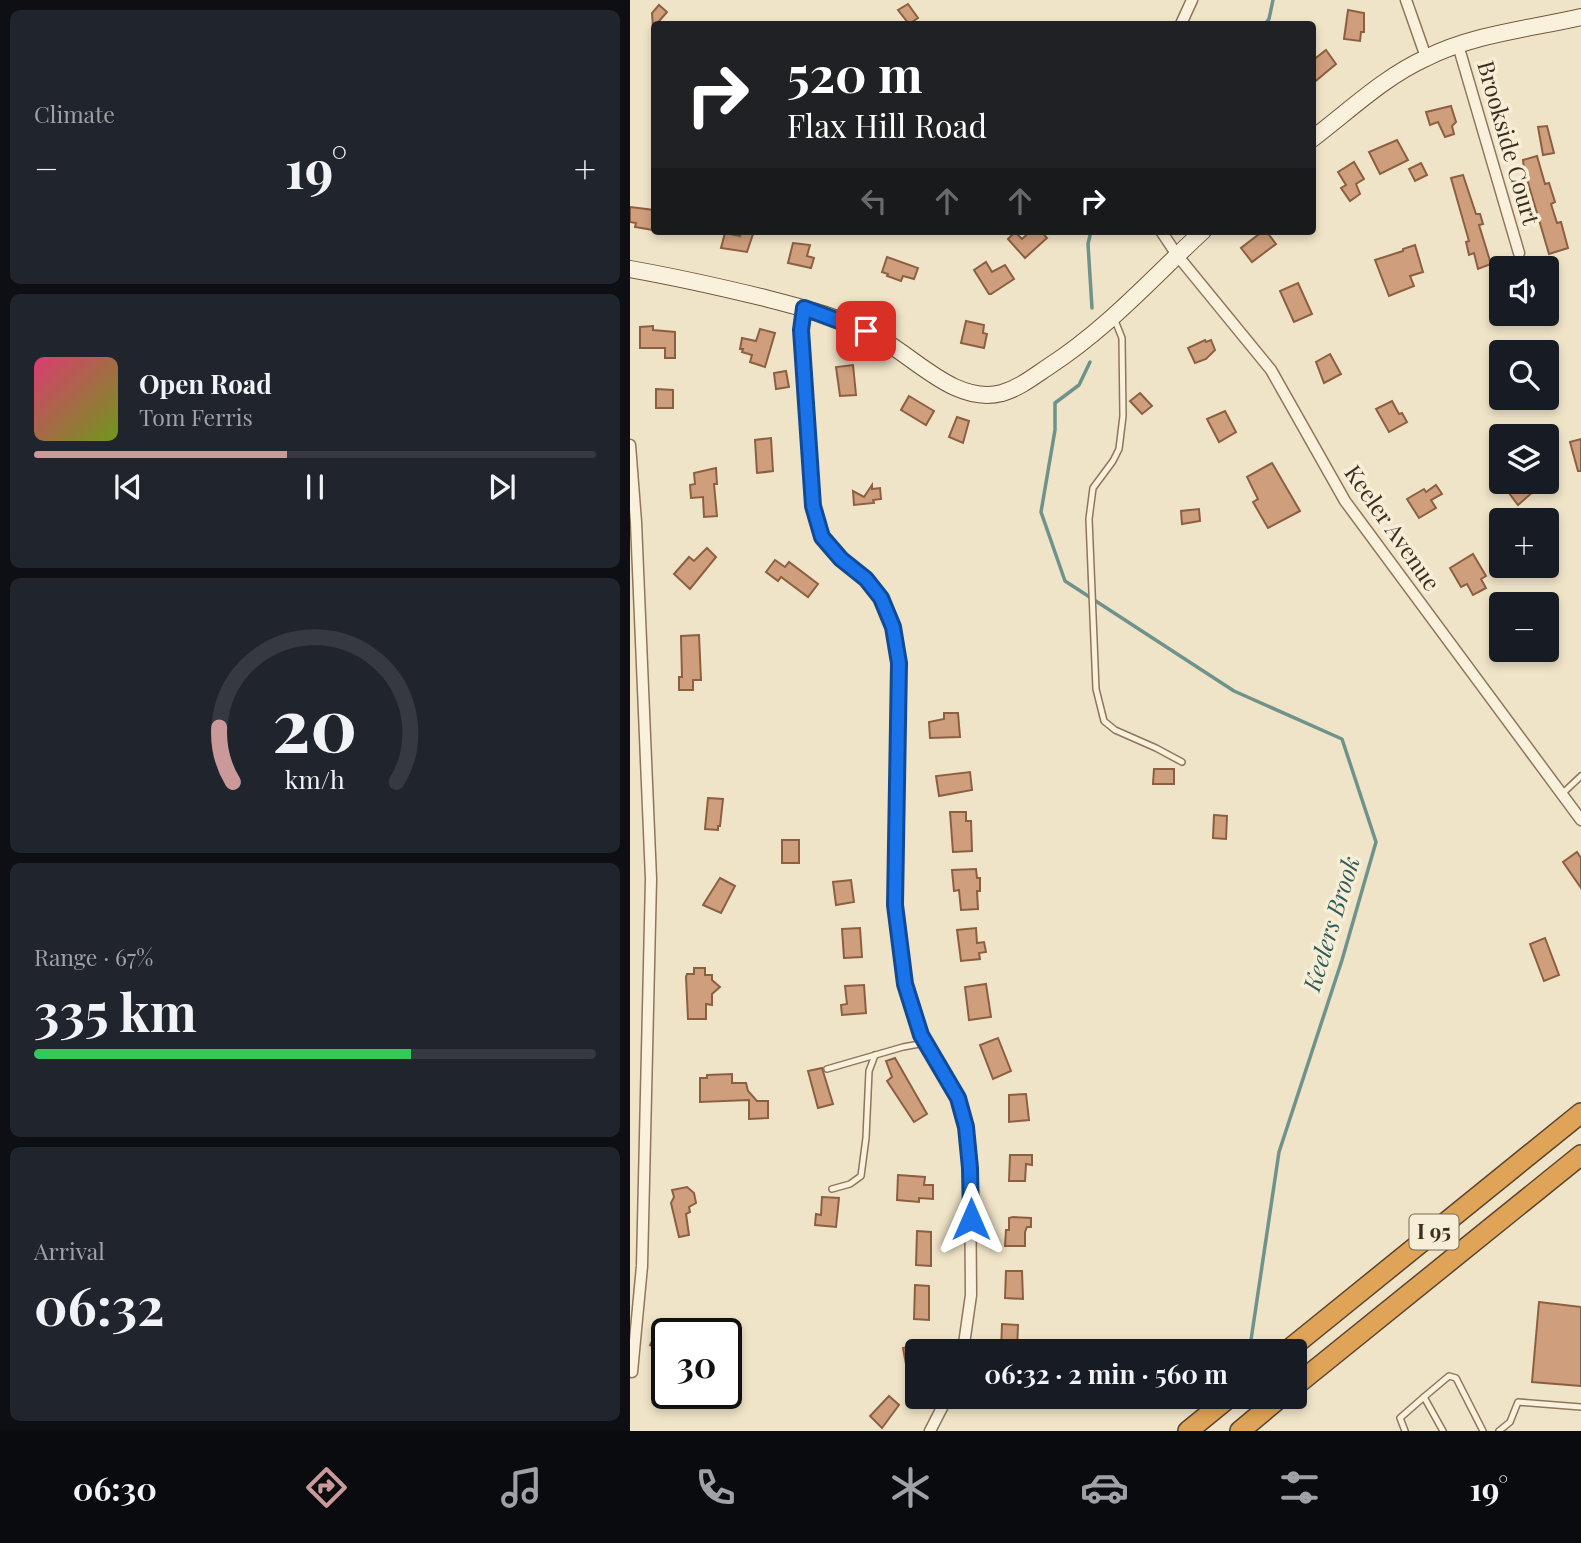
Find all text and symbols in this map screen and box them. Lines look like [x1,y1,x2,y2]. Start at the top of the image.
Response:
text: 520 m [787,40,923,105]
icon: right [672,49,763,140]
street label: Brookside Court [1471,57,1548,229]
text: Climate [34,98,115,129]
text: Flax Hill Road [787,103,987,146]
text: 19° [285,133,348,202]
text: − [34,142,59,193]
text: + [574,142,596,193]
icon: left [855,182,893,220]
icon: ahead [928,182,966,220]
icon: ahead [1001,182,1039,220]
icon: right [1074,182,1112,220]
map controls [1489,256,1559,662]
button: sound [1489,256,1559,326]
pin [836,301,896,361]
icon: arrive [847,312,885,350]
button: search [1489,340,1559,410]
text: Open Road [139,366,272,401]
text: Tom Ferris [139,401,253,432]
button: layers [1489,424,1559,494]
street label: Keeler Avenue [1338,458,1448,596]
icon: previous [109,468,147,506]
icon: pause [296,468,334,506]
icon: next [483,468,521,506]
button: + [1489,508,1559,578]
button: − [1489,592,1559,662]
text: 20 [272,673,358,770]
text: km/h [285,761,345,794]
water label: Keelers Brook [1294,852,1366,996]
text: Range · 67% [34,941,153,972]
text: 335 km [34,976,197,1045]
position arrow [934,1182,1008,1256]
road number: I 95 [1410,1214,1458,1250]
text: Arrival [34,1235,105,1266]
text: 06:32 [34,1270,164,1339]
speed limit sign: 30 [651,1318,742,1409]
text: 06:32 · 2 min · 560 m [984,1356,1228,1391]
icon: directions [302,1463,351,1512]
icon: music [497,1463,546,1512]
icon: phone [691,1463,740,1512]
icon: climate [886,1463,935,1512]
icon: car [1080,1463,1129,1512]
icon: filters [1275,1463,1324,1512]
text: 06:30 [73,1466,157,1509]
text: 19° [1470,1466,1508,1509]

